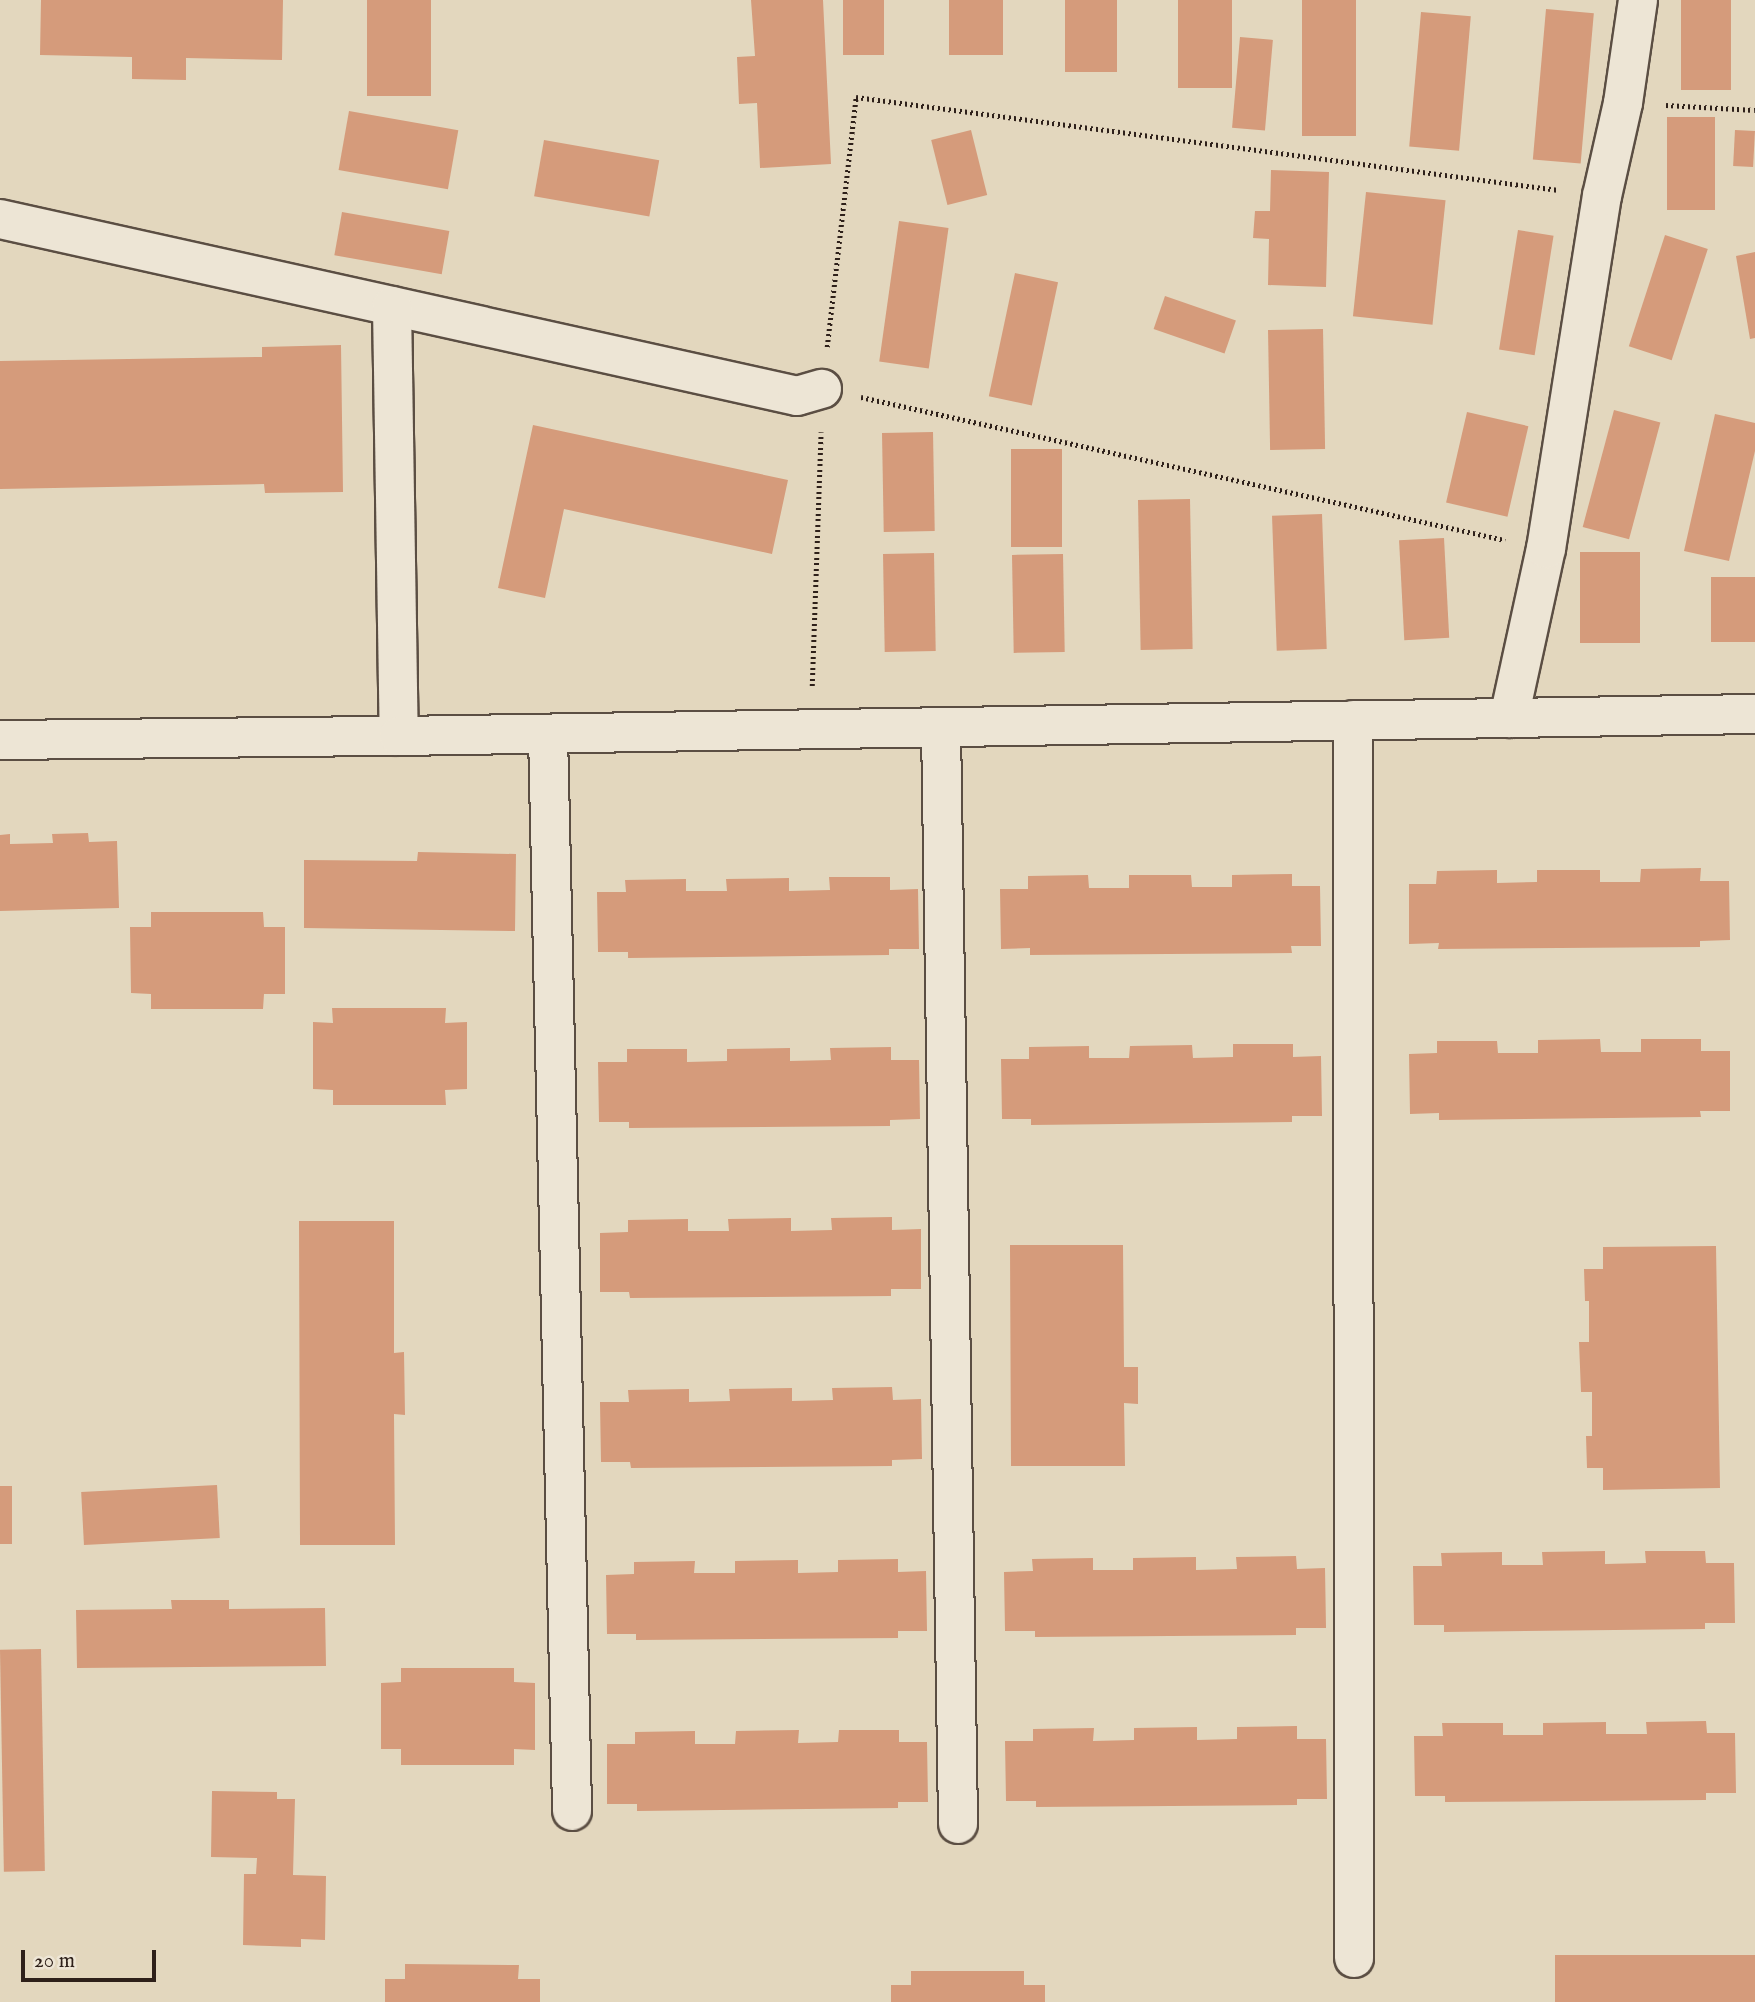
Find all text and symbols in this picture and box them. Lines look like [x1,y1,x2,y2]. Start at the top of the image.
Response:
scale bar [24,1936,159,1980]
text: 20 m [34,1948,75,1975]

